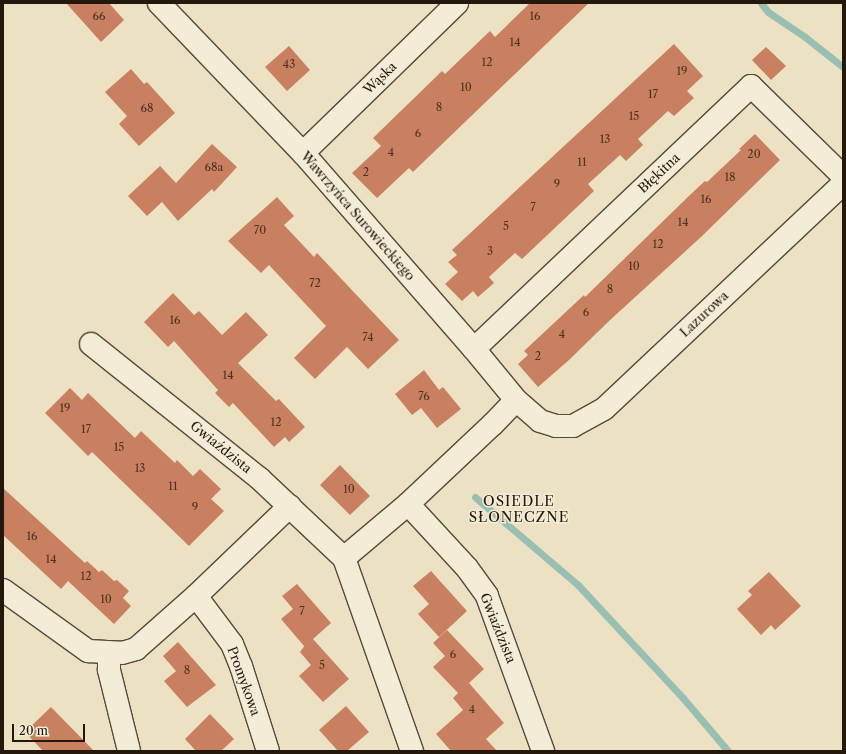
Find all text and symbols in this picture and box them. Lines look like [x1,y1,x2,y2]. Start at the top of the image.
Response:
house number: 66 [93,9,105,23]
house number: 16 [529,9,541,23]
house number: 14 [510,35,520,49]
house number: 12 [482,55,492,69]
house number: 43 [283,57,295,71]
street label: Wąska [360,59,400,97]
house number: 19 [676,64,688,78]
house number: 10 [460,80,472,94]
house number: 17 [648,87,658,101]
house number: 8 [436,100,442,114]
house number: 68 [141,101,153,115]
house number: 15 [629,109,639,123]
house number: 6 [415,126,421,140]
house number: 13 [600,132,610,146]
house number: 4 [388,145,394,159]
house number: 20 [747,147,761,161]
street label: Wawrzyńca Surowieckiego [298,148,418,284]
street label: Błękitna [635,150,683,196]
house number: 11 [577,155,587,169]
house number: 68a [205,160,223,174]
house number: 2 [363,165,369,179]
house number: 18 [724,170,736,184]
house number: 9 [554,177,560,191]
house number: 16 [700,192,712,206]
house number: 7 [530,200,536,214]
house number: 14 [678,215,688,229]
house number: 5 [503,219,509,233]
house number: 70 [254,223,266,237]
house number: 12 [653,237,663,251]
house number: 3 [487,244,493,258]
house number: 10 [628,259,640,273]
house number: 72 [309,276,321,290]
house number: 8 [607,282,613,296]
street label: Lazurowa [677,288,731,340]
house number: 6 [583,305,589,319]
house number: 16 [169,313,181,327]
house number: 4 [559,327,565,341]
house number: 74 [362,330,374,344]
house number: 2 [535,349,541,363]
house number: 14 [223,368,233,382]
house number: 76 [418,389,430,403]
house number: 19 [59,401,71,415]
house number: 12 [271,415,281,429]
street label: Gwiaździsta [187,418,255,476]
house number: 17 [81,422,91,436]
house number: 15 [114,440,124,454]
house number: 13 [135,461,145,475]
house number: 11 [168,479,178,493]
house number: 10 [343,482,355,496]
district label: OSIEDLE SŁONECZNE [469,493,569,526]
house number: 9 [192,500,198,514]
house number: 16 [26,529,38,543]
house number: 14 [46,552,56,566]
house number: 12 [81,569,91,583]
street label: Gwiaździsta [477,591,519,665]
house number: 10 [100,592,112,606]
house number: 7 [299,604,305,618]
street label: Promykowa [224,644,264,718]
house number: 6 [450,647,456,661]
house number: 5 [319,658,325,672]
house number: 8 [184,663,190,677]
house number: 4 [469,702,475,716]
scale bar [14,716,87,742]
text: 20 m [19,723,48,738]

